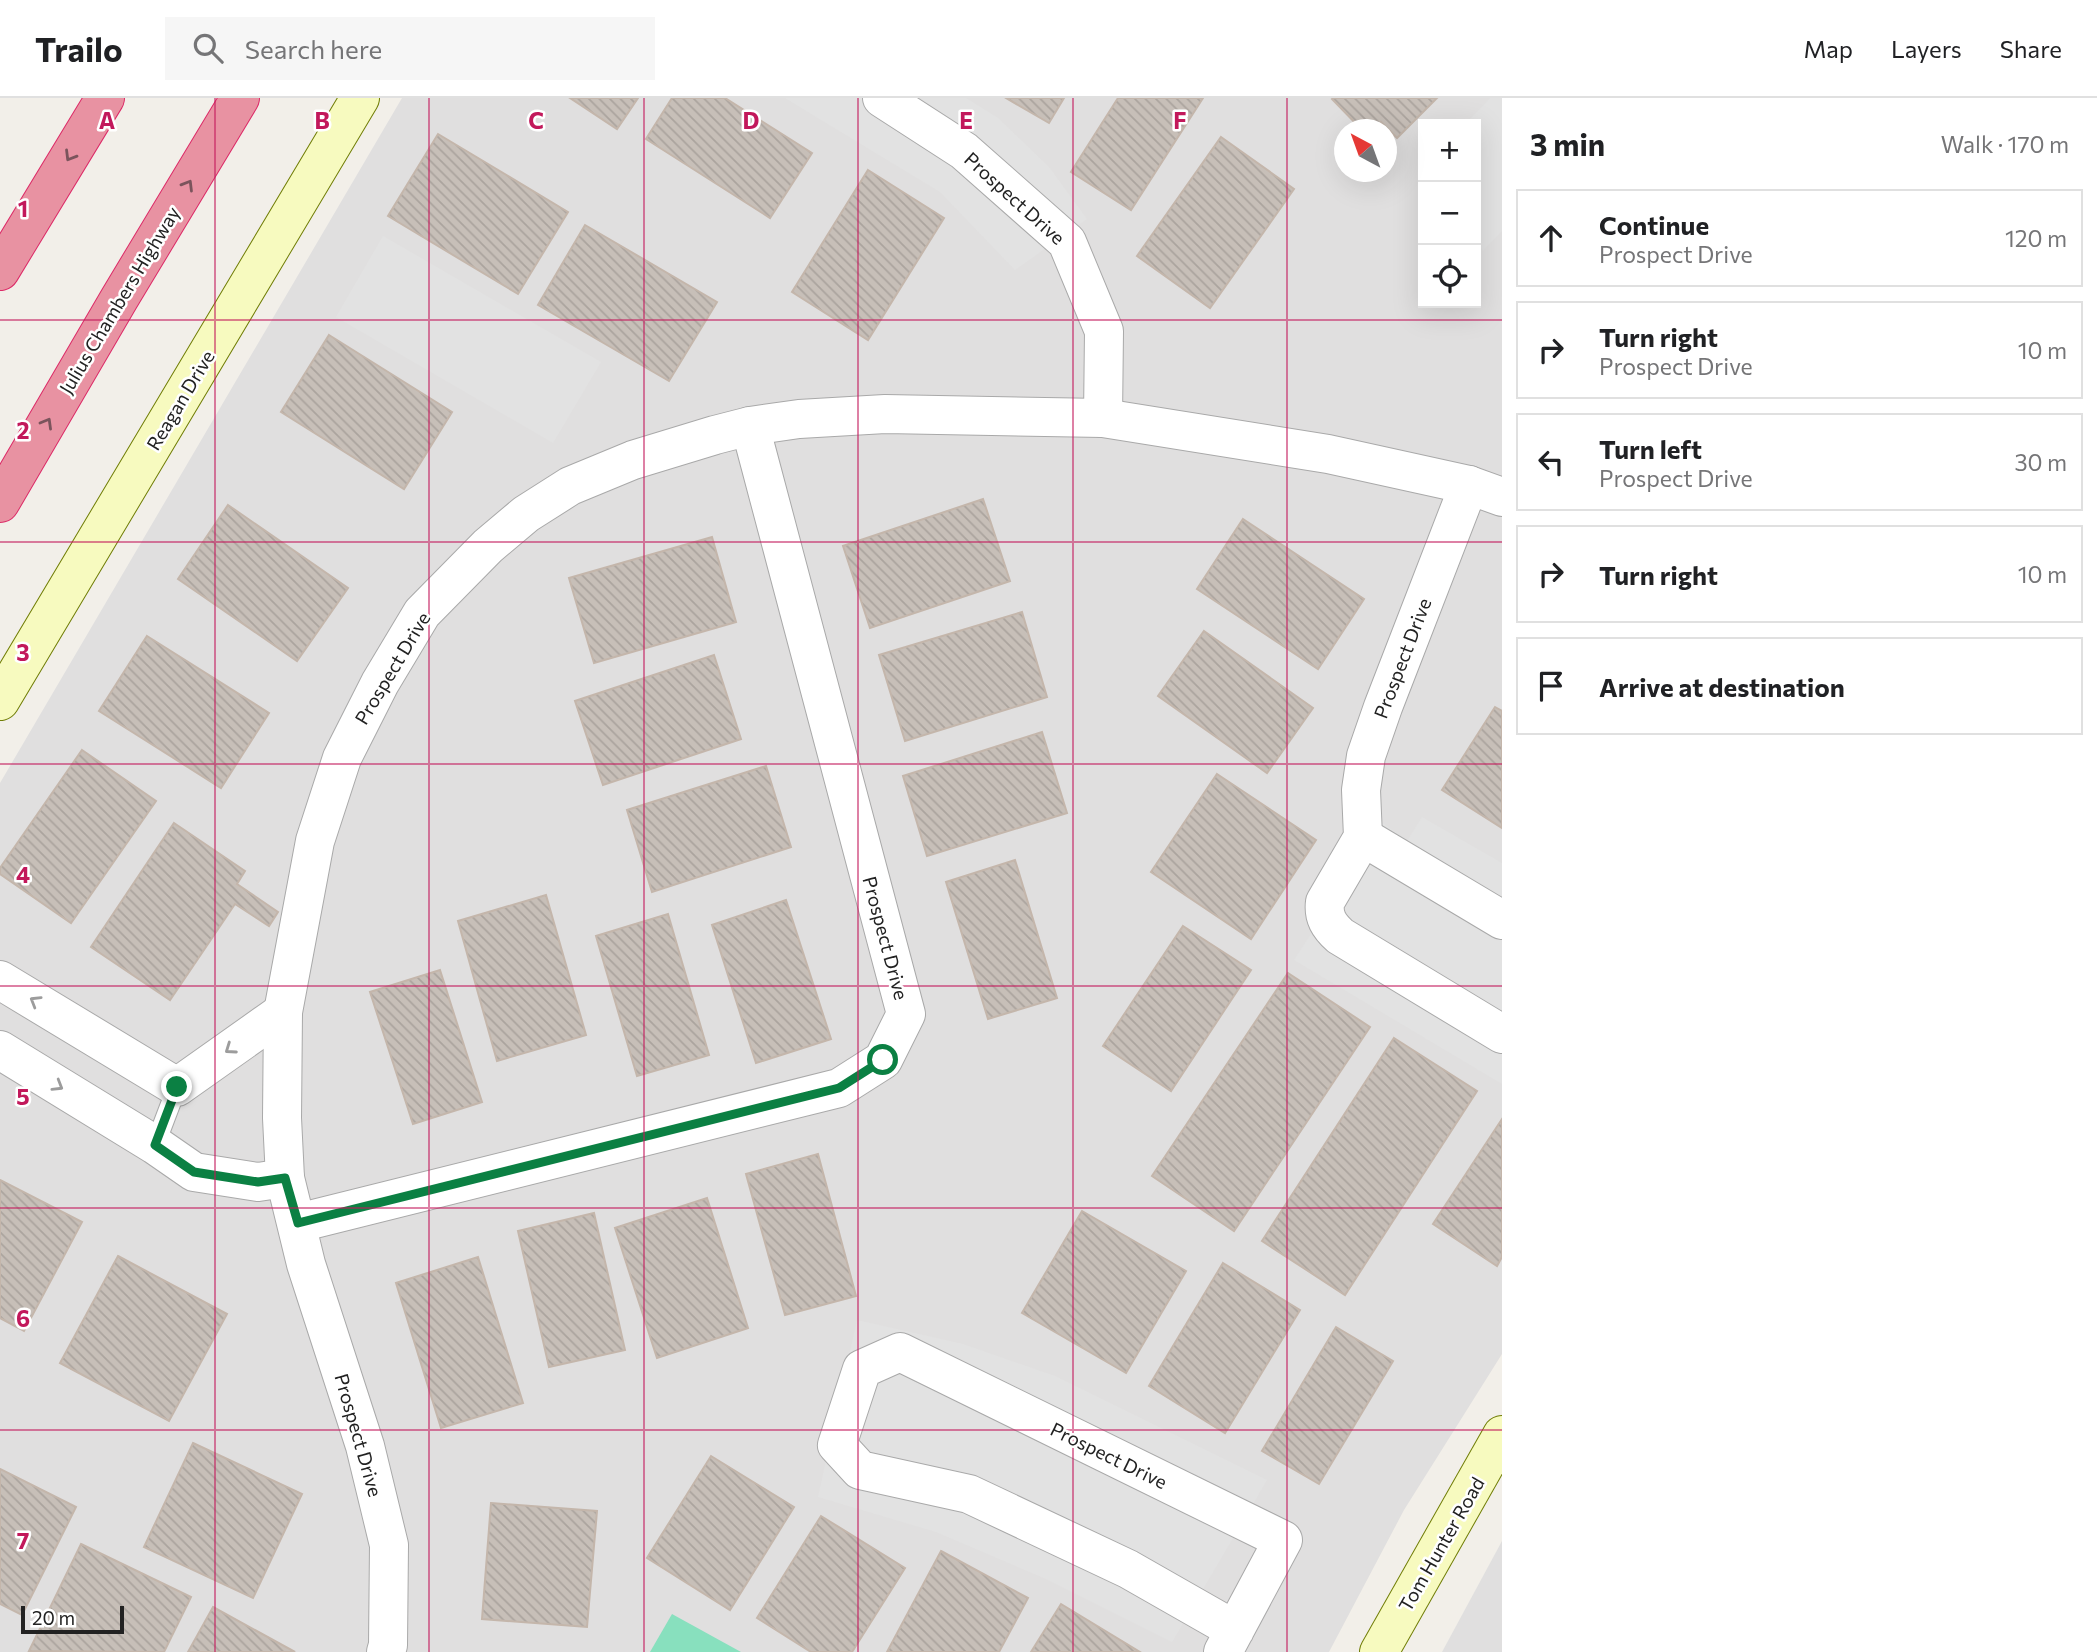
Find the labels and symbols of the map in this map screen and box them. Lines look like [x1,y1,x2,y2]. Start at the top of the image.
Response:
text: A [99,106,116,134]
text: B [314,106,330,134]
text: C [528,106,544,134]
text: D [743,106,760,134]
text: E [959,106,973,134]
text: F [1173,106,1187,134]
north arrow [1334,119,1397,182]
street label: Prospect Drive [960,147,1070,249]
one-way arrow [65,149,78,162]
one-way arrow [180,179,193,192]
text: 1 [18,194,28,222]
street label: Julius Chambers Highway [54,202,184,398]
street label: Reagan Drive [141,346,219,454]
text: 2 [16,416,30,444]
one-way arrow [39,417,52,430]
street label: Prospect Drive [1369,595,1435,721]
street label: Prospect Drive [349,608,435,728]
text: 3 [16,638,30,666]
text: 4 [16,860,30,888]
street label: Prospect Drive [858,874,914,1002]
one-way arrow [29,997,42,1010]
one-way arrow [225,1041,238,1053]
route start [867,1044,898,1075]
route end [161,1071,192,1102]
one-way arrow [51,1078,64,1091]
text: 5 [16,1082,30,1110]
text: 6 [16,1304,30,1332]
street label: Prospect Drive [330,1371,388,1499]
street label: Prospect Drive [1047,1417,1171,1493]
street label: Tom Hunter Road [1393,1473,1489,1615]
text: 7 [17,1526,29,1554]
scale bar [21,1603,124,1635]

